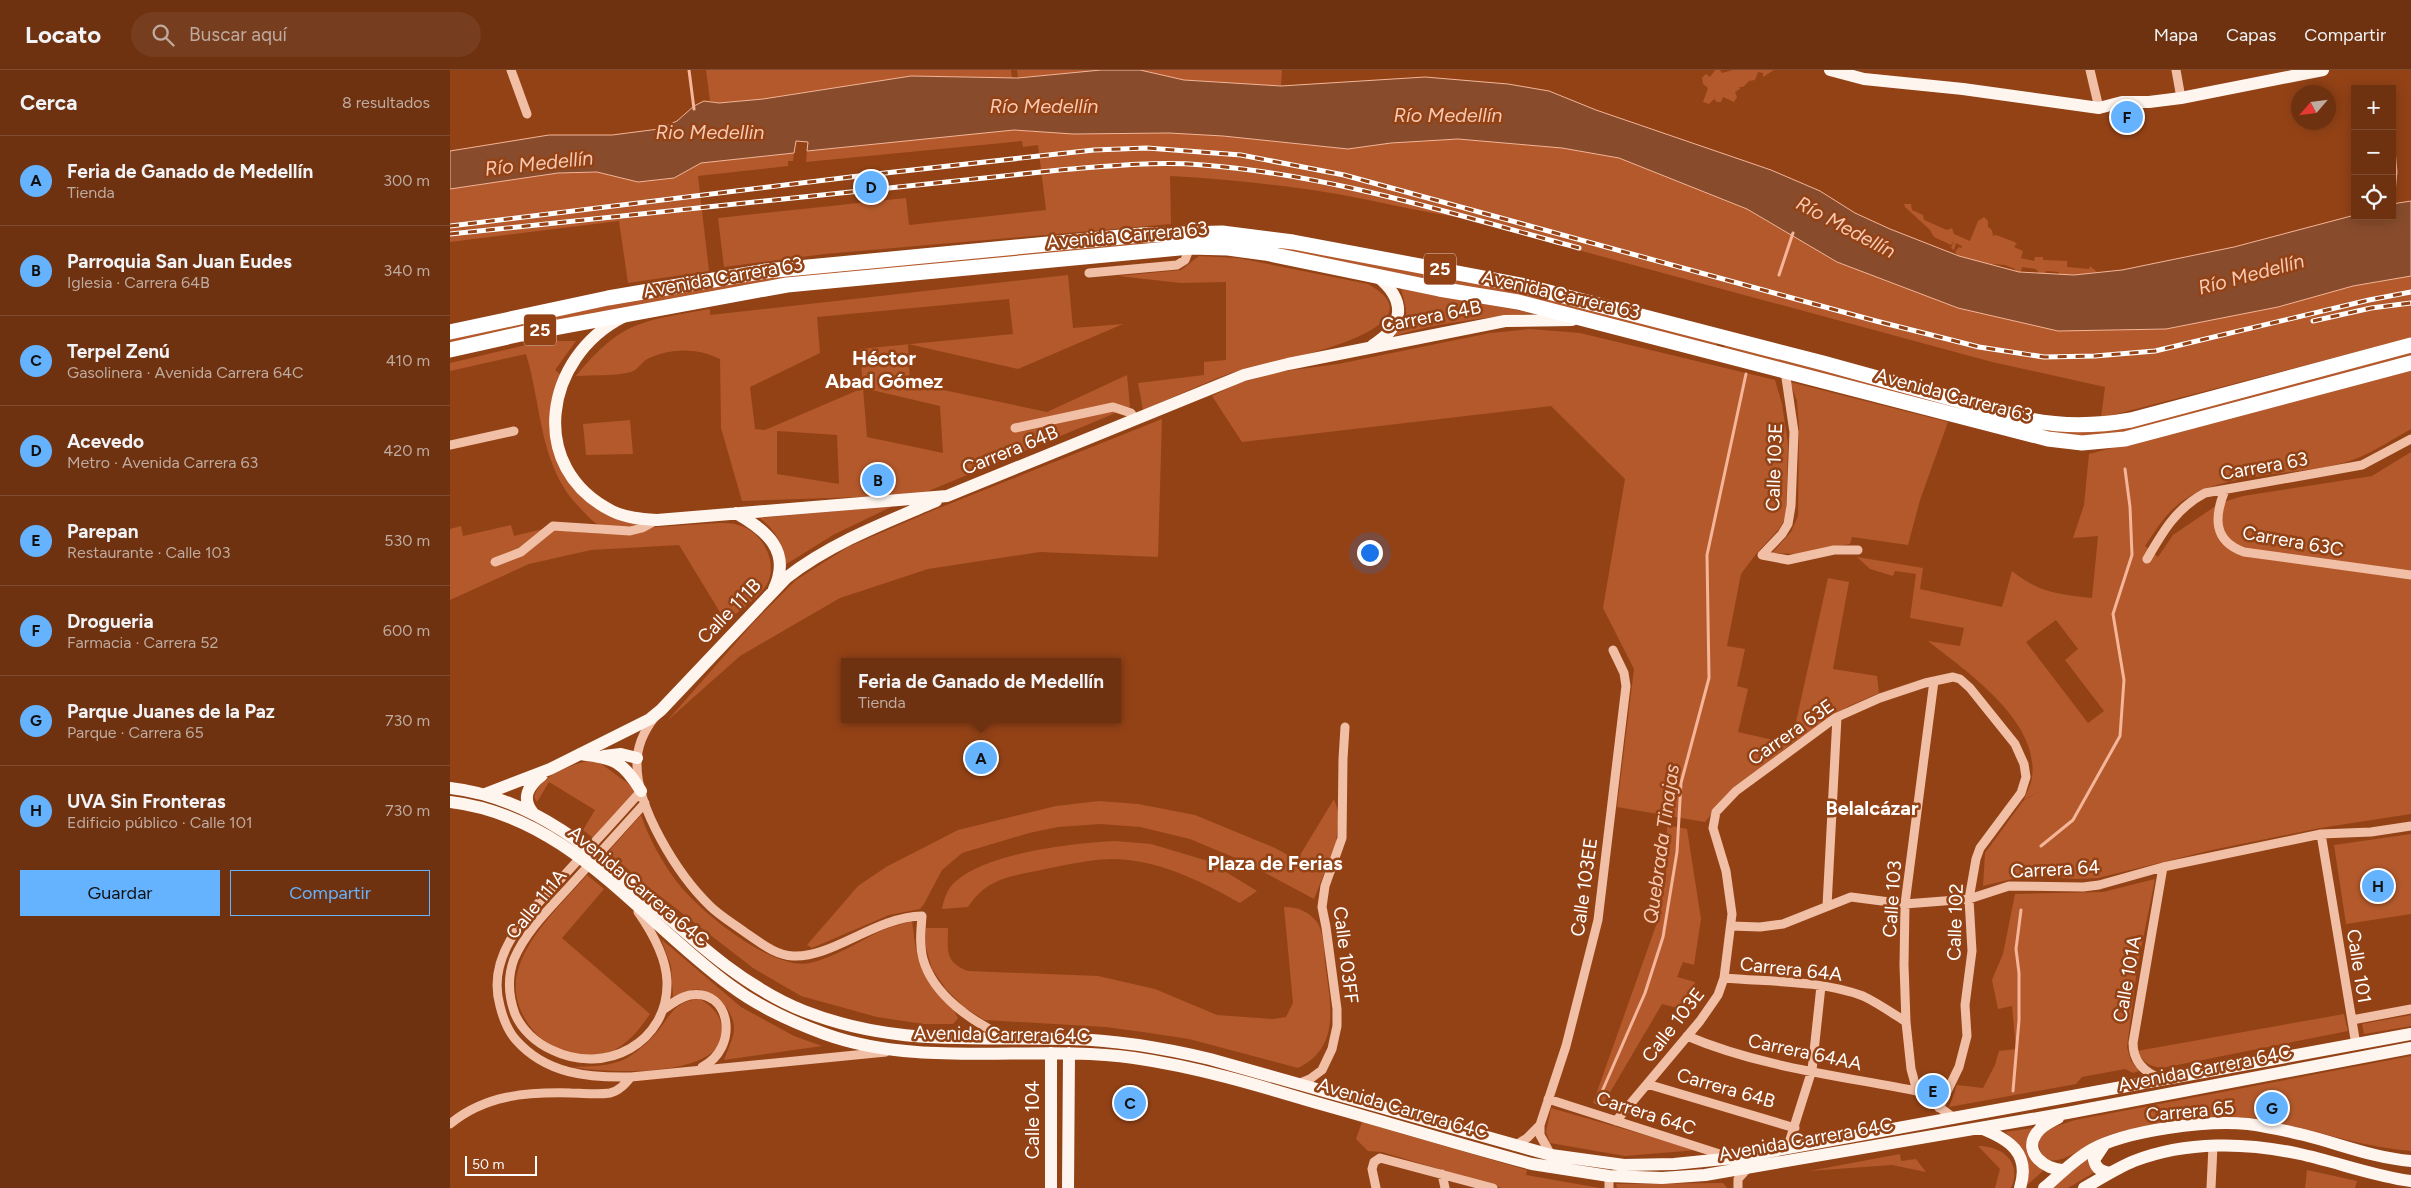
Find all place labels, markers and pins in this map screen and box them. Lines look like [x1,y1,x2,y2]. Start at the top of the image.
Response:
pin: F [2111,98,2143,136]
pin: D [855,168,887,206]
pin: B [862,461,894,499]
pin: A [965,739,997,777]
pin: H [2362,867,2394,905]
pin: E [1917,1072,1949,1110]
pin: C [1114,1084,1146,1122]
pin: G [2256,1089,2288,1127]

